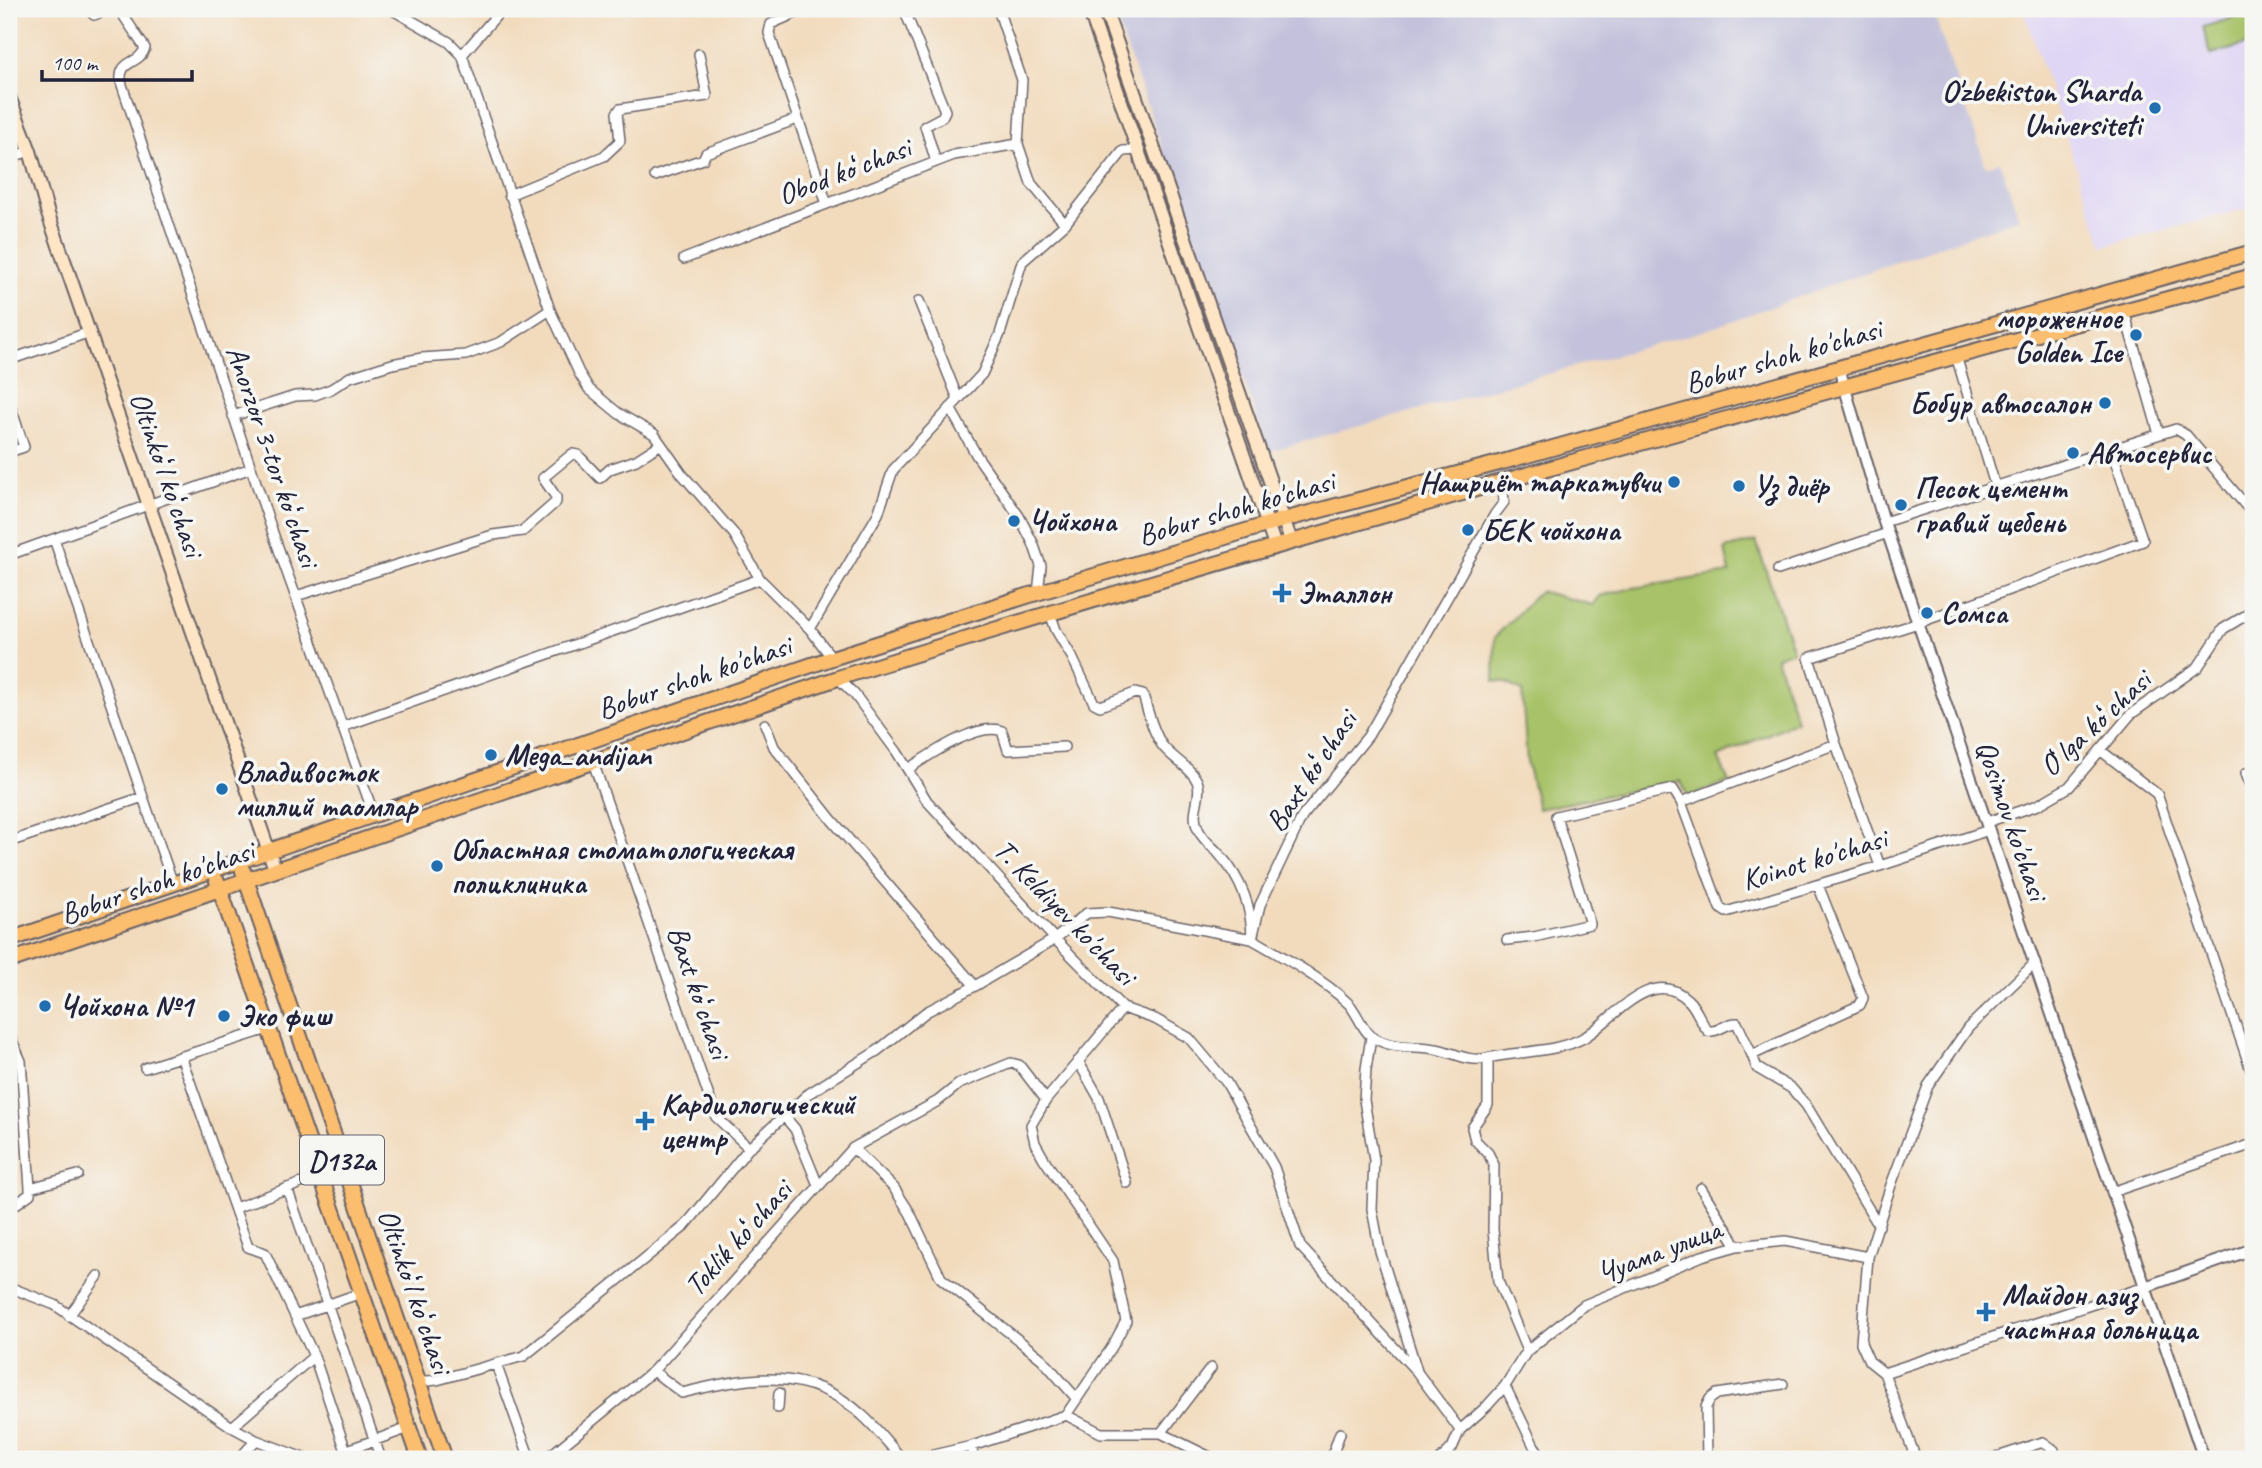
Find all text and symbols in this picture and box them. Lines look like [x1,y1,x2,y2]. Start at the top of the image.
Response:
scale bar [42,38,192,82]
text: 100 m [52,50,99,76]
place label: O'zbekiston Sharda Universiteti [1942,72,2145,144]
marker: O'zbekiston Sharda Universiteti [2147,100,2163,116]
street label: Obod koʻchasi [772,127,919,214]
place label: мороженное Golden Ice [1996,299,2124,371]
street label: Bobur shoh ko'chasi [1681,309,1889,402]
marker: мороженное Golden Ice [2128,327,2144,343]
street label: Anorzor 3-tor koʻchasi [217,341,330,575]
place label: Бобур автосалон [1910,384,2093,423]
street label: Oltinkoʻl koʻchasi [121,387,214,564]
marker: Бобур автосалон [2097,395,2113,411]
place label: Автосервис [2087,434,2212,472]
marker: Автосервис [2065,445,2081,461]
street label: Bobur shoh ko'chasi [1134,461,1342,554]
place label: Нашриёт таркатувчи [1419,463,1662,501]
place label: Уз диёр [1753,467,1831,506]
place label: Песок цемент гравий щебень [1915,469,2068,541]
marker: Нашриёт таркатувчи [1666,474,1682,490]
marker: Уз диёр [1731,478,1747,494]
marker: Песок цемент гравий щебень [1893,497,1909,513]
place label: Чойхона [1028,502,1118,540]
place label: БЕК чойхона [1482,511,1622,549]
marker: Чойхона [1006,513,1022,529]
marker: БЕК чойхона [1460,522,1476,538]
place label: Эталлон [1298,574,1393,612]
marker: Эталлон [1272,583,1292,603]
place label: Сомса [1941,594,2009,632]
marker: Сомса [1919,605,1935,621]
street label: Bobur shoh ko'chasi [592,625,799,728]
street label: Oʻlga koʻchasi [2031,659,2161,784]
street label: Baxt koʻchasi [1257,701,1367,839]
street label: Qosimov ko'chasi [1967,735,2058,908]
place label: Mega_andijan [505,736,653,774]
marker: Mega_andijan [483,747,499,763]
place label: Владивосток миллий таомлар [236,753,420,825]
marker: Владивосток миллий таомлар [214,781,230,797]
street label: Koinot ko'chasi [1737,818,1894,899]
street label: Bobur shoh ko'chasi [55,830,262,933]
place label: Областная стоматологическая поликлиника [451,830,795,902]
street label: T. Keldiyev ko'chasi [986,831,1147,995]
marker: Областная стоматологическая поликлиника [429,858,445,874]
street label: Baxt koʻchasi [659,921,740,1066]
place label: Чойхона №1 [59,987,196,1025]
place label: Эко фиш [238,997,333,1035]
marker: Чойхона №1 [37,998,53,1014]
marker: Эко фиш [216,1008,232,1024]
place label: Кардиологический центр [661,1085,857,1157]
marker: Кардиологический центр [635,1111,655,1131]
road number: D132a [300,1136,384,1184]
street label: Toklik koʻchasi [676,1170,802,1304]
street label: Oltinkoʻl koʻchasi [369,1204,462,1381]
street label: Чуама улица [1592,1209,1729,1292]
place label: Майдон азиз частная больница [2002,1276,2200,1348]
marker: Майдон азиз частная больница [1976,1302,1996,1322]

